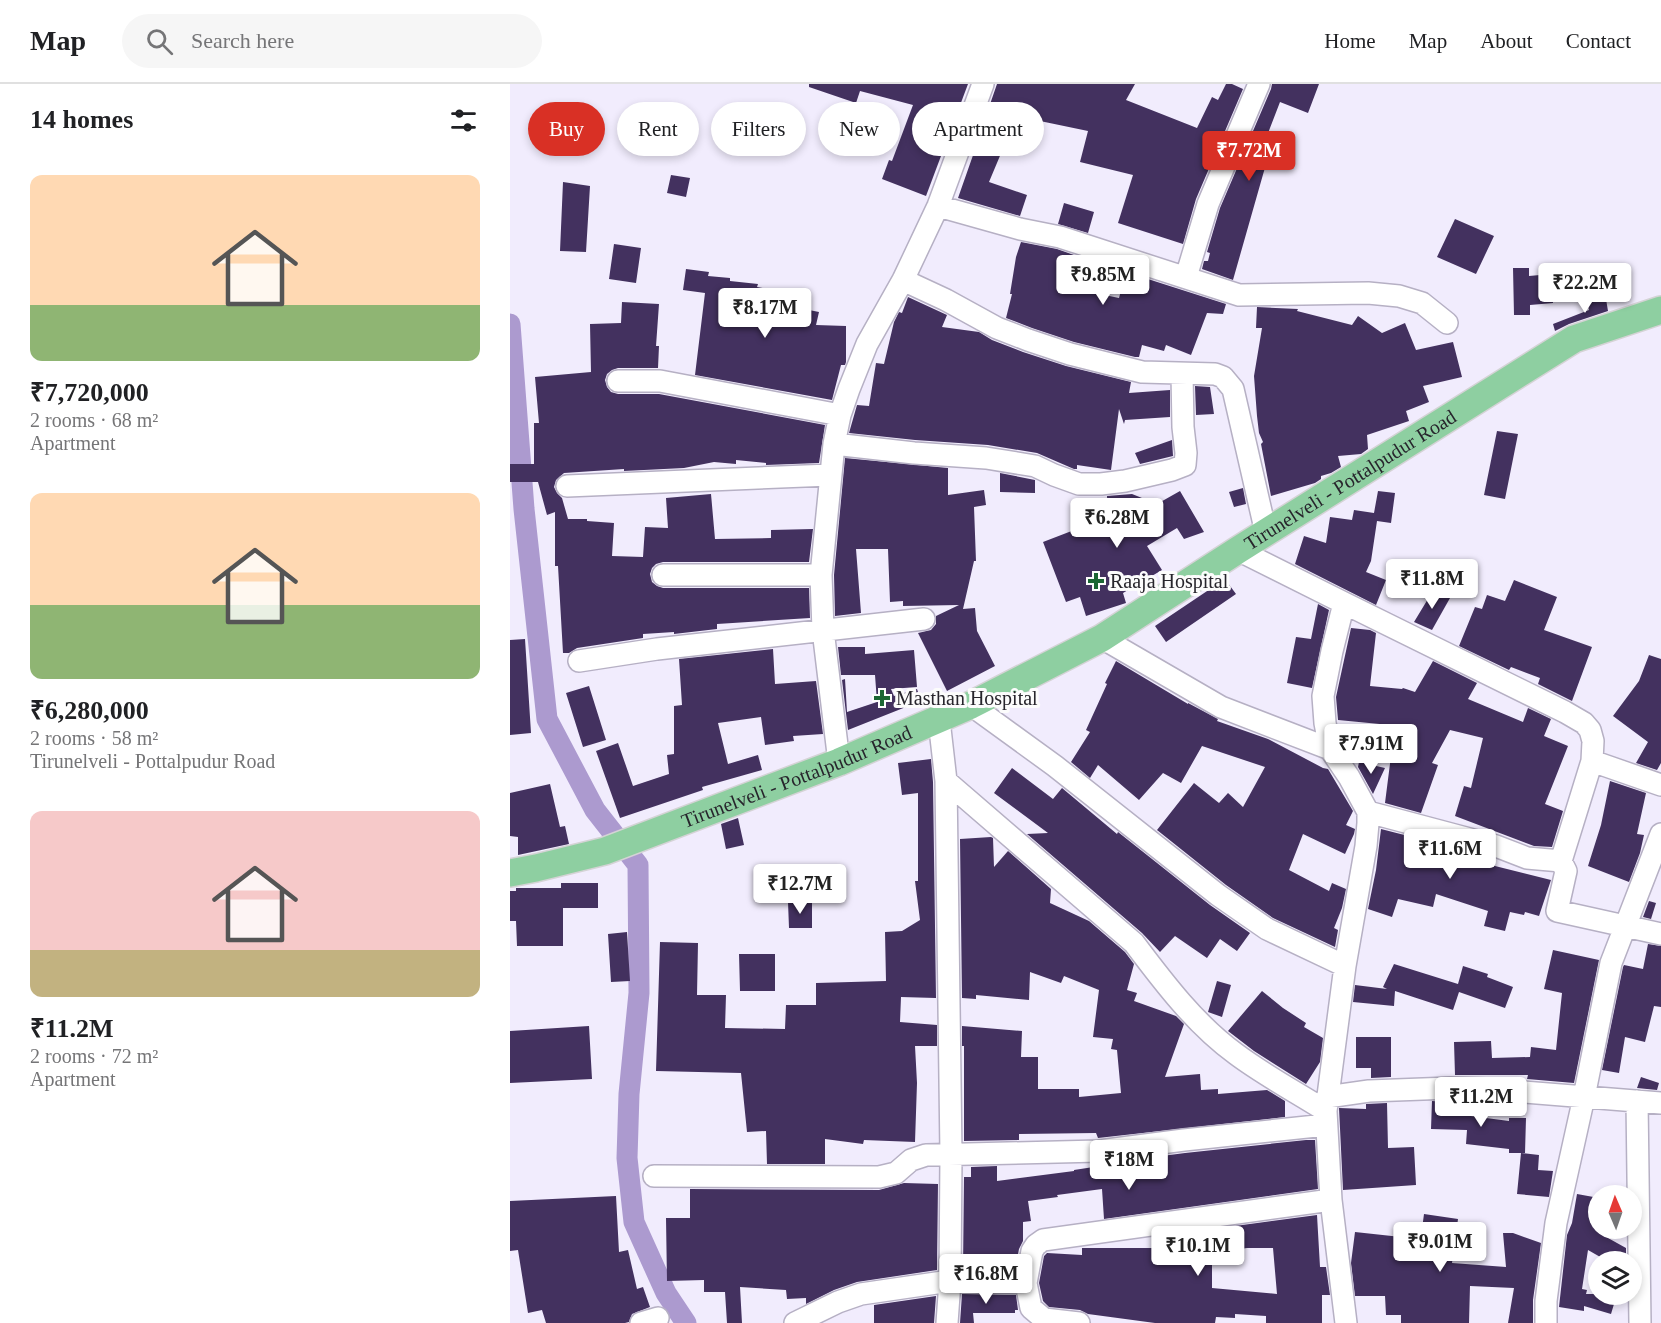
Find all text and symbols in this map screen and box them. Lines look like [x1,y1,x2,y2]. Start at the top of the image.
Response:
search box [122,14,542,68]
text: Map [30,25,86,56]
icon: search [143,25,176,58]
text: Search here [191,28,294,53]
text: Home [1324,29,1376,53]
text: Map [1409,29,1447,53]
text: About [1480,29,1533,53]
text: Contact [1566,29,1631,53]
chip: Buy [528,102,605,156]
chip: Rent [617,102,699,156]
chip: Filters [711,102,806,156]
chip: New [818,102,900,156]
chip: Apartment [912,102,1044,156]
icon: filters [447,104,480,137]
text: 14 homes [30,105,133,134]
pin: ₹7.72M [1200,131,1298,182]
text: ₹7.72M [1216,139,1282,161]
icon: home [201,214,309,322]
pin: ₹9.85M [1054,255,1152,306]
text: ₹9.85M [1070,263,1136,285]
pin: ₹22.2M [1536,263,1634,314]
text: ₹22.2M [1552,271,1618,293]
pin: ₹8.17M [716,288,814,339]
text: ₹8.17M [732,296,798,318]
text: ₹7,720,000 [30,378,149,407]
street label: Tirunelveli - Pottalpudur Road [1240,405,1460,554]
text: 2 rooms · 68 m² [30,409,158,431]
text: Apartment [30,432,116,454]
pin: ₹6.28M [1068,498,1166,549]
text: ₹6.28M [1084,506,1150,528]
icon: home [201,532,309,640]
pin: ₹11.8M [1383,559,1481,610]
text: ₹11.8M [1400,567,1464,589]
place label: Raaja Hospital [1110,570,1229,593]
marker: Raaja Hospital [1087,572,1105,590]
place label: Masthan Hospital [896,687,1038,710]
marker: Masthan Hospital [873,689,891,707]
text: ₹6,280,000 [30,696,149,725]
street label: Tirunelveli - Pottalpudur Road [678,721,915,832]
pin: ₹7.91M [1322,724,1420,775]
text: 2 rooms · 58 m² [30,727,158,749]
text: ₹7.91M [1338,732,1404,754]
text: Tirunelveli - Pottalpudur Road [30,750,275,772]
pin: ₹11.6M [1401,829,1499,880]
text: ₹11.6M [1418,837,1482,859]
icon: home [201,850,309,958]
pin: ₹12.7M [751,864,849,915]
text: ₹12.7M [767,872,833,894]
text: ₹11.2M [30,1014,113,1043]
text: 2 rooms · 72 m² [30,1045,158,1067]
text: Apartment [30,1068,116,1090]
pin: ₹11.2M [1432,1077,1530,1128]
text: ₹11.2M [1449,1085,1513,1107]
pin: ₹18M [1093,1140,1165,1191]
text: ₹18M [1104,1148,1154,1170]
north arrow [1588,1185,1642,1239]
map controls [1588,1185,1642,1305]
pin: ₹9.01M [1391,1222,1489,1273]
pin: ₹10.1M [1149,1226,1247,1277]
text: ₹9.01M [1407,1230,1473,1252]
text: ₹10.1M [1165,1234,1231,1256]
button: layers [1588,1251,1642,1305]
pin: ₹16.8M [937,1254,1035,1305]
text: ₹16.8M [953,1262,1019,1284]

